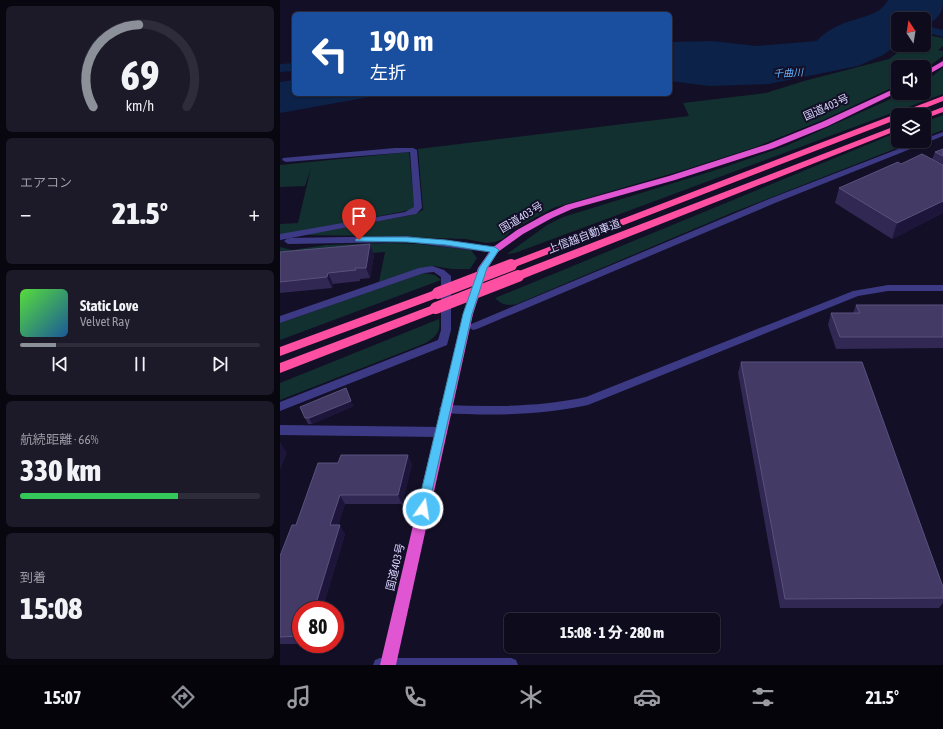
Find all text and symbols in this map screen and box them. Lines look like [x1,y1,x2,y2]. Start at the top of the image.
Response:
north arrow [891,12,931,52]
map controls [891,12,931,148]
text: 190 m [370,25,433,57]
icon: left [304,28,356,80]
text: 69 [120,51,160,99]
button: sound [891,60,931,100]
text: 左折 [370,62,406,83]
water label: 千曲川 [773,67,804,79]
street label: 国道403号 [801,92,851,122]
text: km/h [126,97,154,113]
button: layers [891,108,931,148]
text: エアコン [20,175,72,190]
text: 21.5° [112,196,168,230]
pin [342,199,376,240]
street label: 国道403号 [497,199,545,235]
text: − [20,200,31,226]
text: + [249,200,260,226]
icon: arrive [348,205,370,227]
street label: 上信越自動車道 [546,217,622,255]
text: Static Love [80,297,139,314]
text: Velvet Ray [80,314,130,329]
icon: previous [49,353,71,375]
icon: pause [129,353,151,375]
icon: next [209,353,231,375]
text: 航続距離 · 66% [20,432,99,447]
text: 330 km [20,453,101,487]
position arrow [402,488,444,530]
street label: 国道403号 [384,542,406,592]
text: 到着 [20,570,46,585]
text: 15:08 [20,591,82,625]
speed limit sign: 80 [292,601,344,653]
text: 15:08 · 1 分 · 280 m [560,624,664,641]
icon: directions [169,683,197,711]
icon: music [285,683,313,711]
icon: phone [401,683,429,711]
icon: climate [517,683,545,711]
icon: car [633,683,661,711]
icon: filters [749,683,777,711]
text: 15:07 [44,687,81,708]
text: 21.5° [865,687,899,708]

